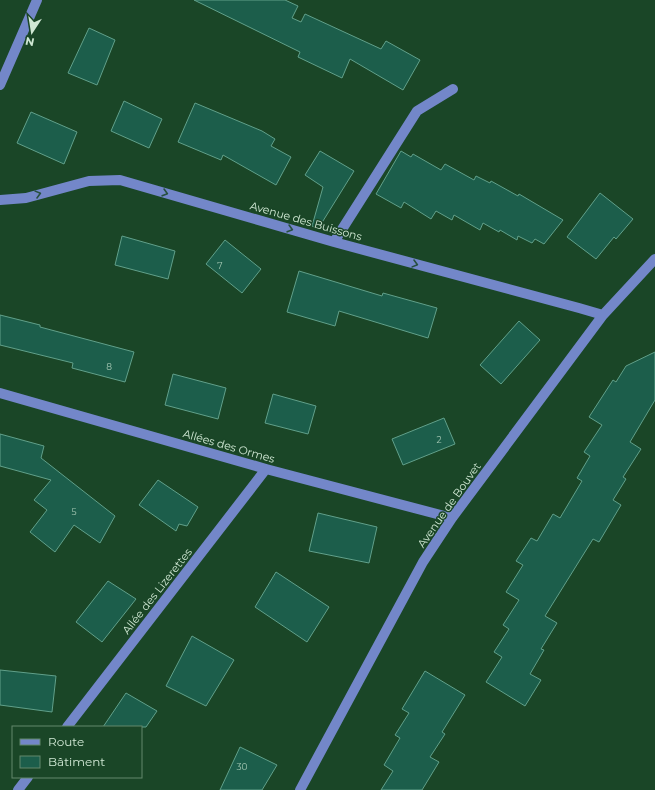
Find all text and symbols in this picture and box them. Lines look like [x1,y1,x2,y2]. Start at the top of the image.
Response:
north arrow [12,12,52,52]
text: N [24,34,36,50]
one-way arrow [161,188,168,197]
one-way arrow [35,191,42,199]
street label: Avenue des Buissons [248,198,364,244]
one-way arrow [286,224,293,233]
one-way arrow [411,259,418,268]
house number: 7 [217,260,223,271]
house number: 8 [106,361,112,372]
street label: Allées des Ormes [181,426,277,466]
house number: 2 [436,434,442,445]
street label: Avenue de Bouvet [414,459,484,550]
house number: 5 [71,506,77,517]
street label: Allée des Lizerettes [119,545,195,637]
legend [12,726,142,778]
text: Route [48,734,84,749]
text: Bâtiment [48,754,105,769]
house number: 30 [236,761,248,772]

